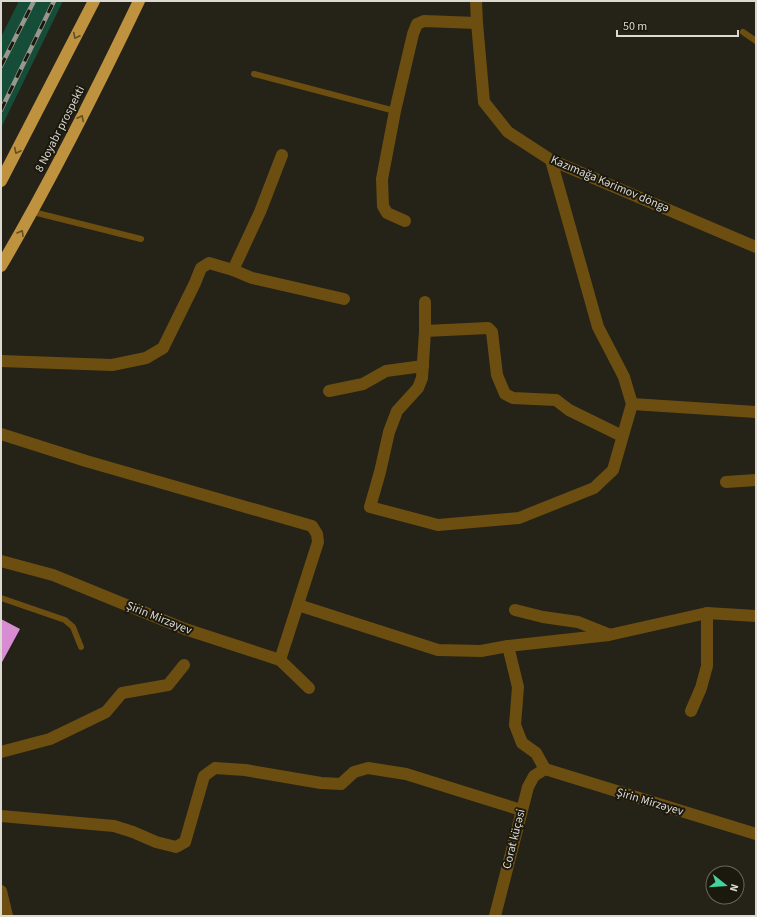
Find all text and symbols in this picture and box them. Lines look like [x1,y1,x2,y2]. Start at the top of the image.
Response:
scale bar [617,12,738,38]
text: 50 m [623,18,647,35]
one-way arrow [74,32,81,39]
street label: 8 Noyabr prospekti [31,83,89,175]
one-way arrow [76,114,84,122]
one-way arrow [14,147,21,155]
street label: Kazımağa Kərimov döngə [548,151,672,217]
one-way arrow [16,230,23,237]
street label: Şirin Mirzəyev [124,597,195,639]
street label: Şirin Mirzəyev [614,784,686,820]
street label: Corat küçəsi [498,807,530,871]
north arrow [705,865,745,905]
text: N [726,882,742,893]

